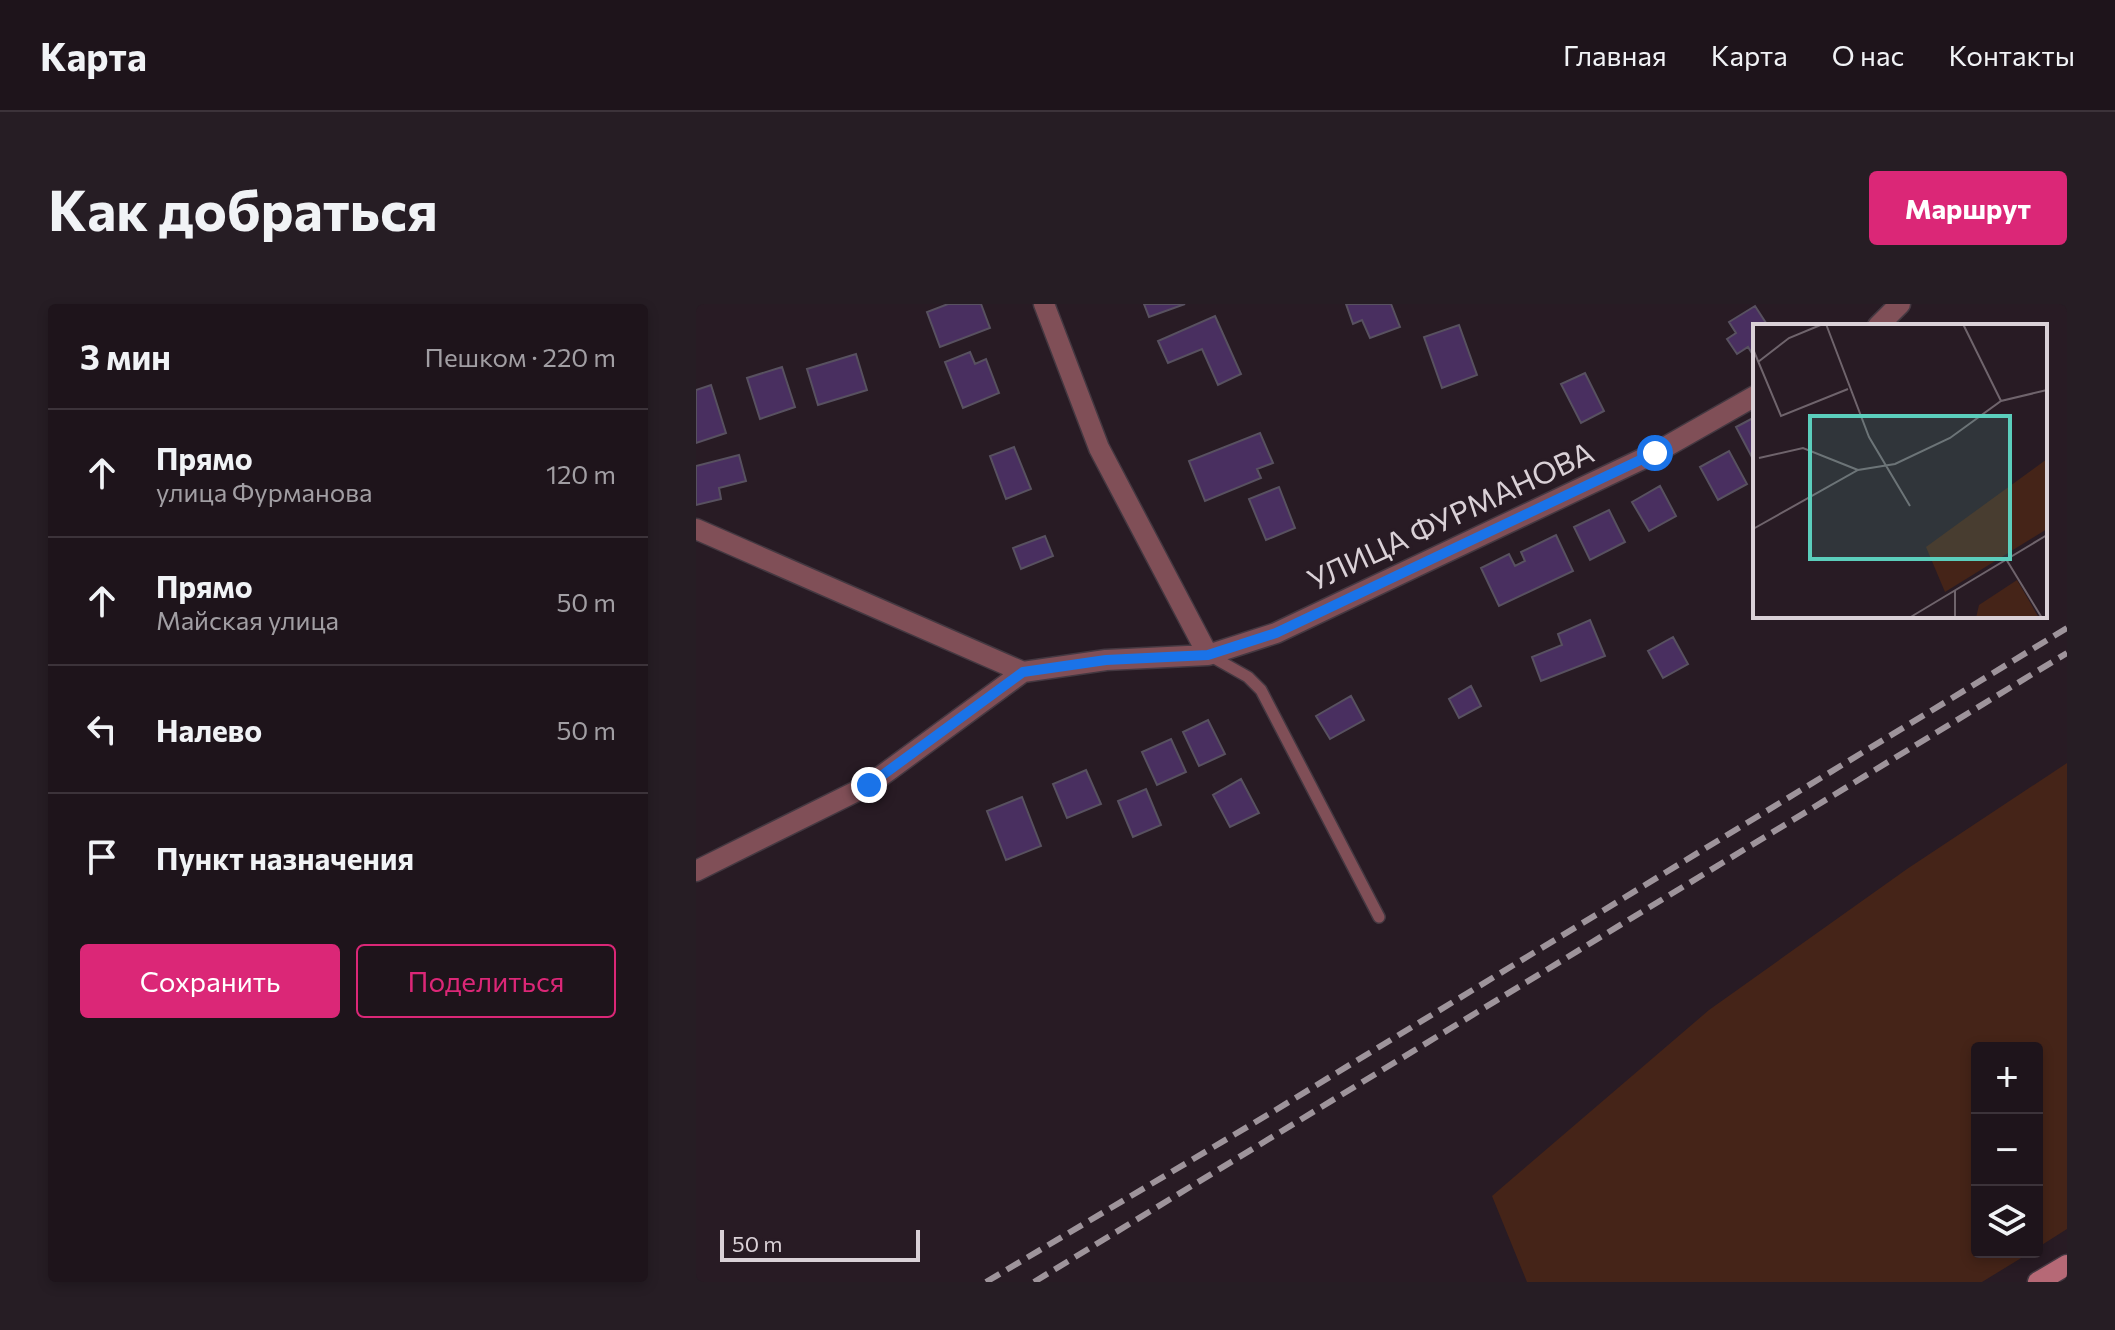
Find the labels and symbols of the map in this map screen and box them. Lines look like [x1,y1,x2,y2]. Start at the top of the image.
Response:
inset map [1753,324,2047,618]
street label: УЛИЦА ФУРМАНОВА [1301,432,1599,597]
route start [1637,435,1673,471]
route end [851,767,887,803]
scale bar [720,1226,920,1262]

